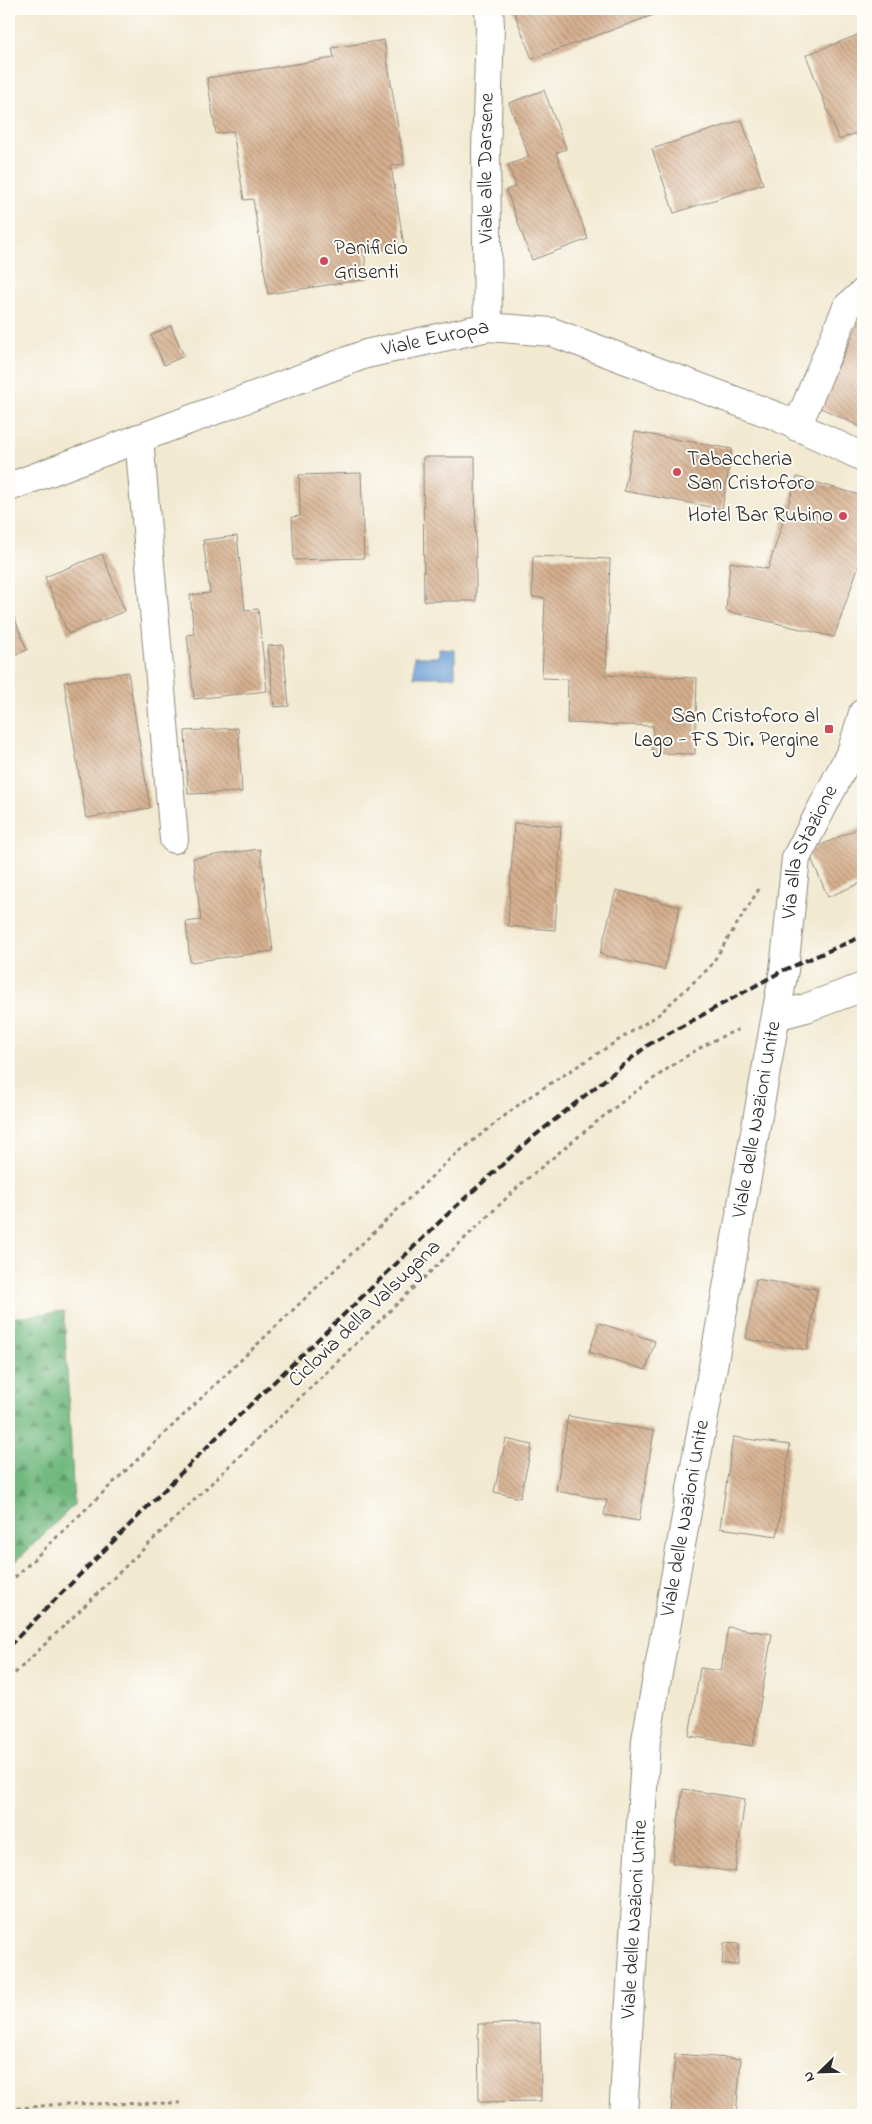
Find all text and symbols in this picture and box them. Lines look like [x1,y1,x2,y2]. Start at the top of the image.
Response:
street label: Viale alle Darsene [471,92,503,244]
place label: Panificio Grisenti [334,234,408,288]
marker: Panificio Grisenti [318,255,330,267]
street label: Viale Europa [378,312,492,365]
place label: Tabaccheria San Cristoforo [687,445,815,499]
marker: Tabaccheria San Cristoforo [671,466,683,478]
place label: Hotel Bar Rubino [688,501,833,531]
marker: Hotel Bar Rubino [837,510,849,522]
place label: San Cristoforo al Lago - FS Dir. Pergine [634,702,820,758]
marker: San Cristoforo al Lago - FS Dir. Pergine [823,723,835,735]
street label: Via alla Stazione [774,779,846,922]
street label: Viale delle Nazioni Unite [725,1018,790,1221]
street label: Ciclovia della Valsugana [282,1233,450,1396]
street label: Viale delle Nazioni Unite [653,1417,718,1620]
street label: Viale delle Nazioni Unite [614,1818,656,2021]
north arrow [794,2046,844,2096]
text: N [798,2068,821,2085]

